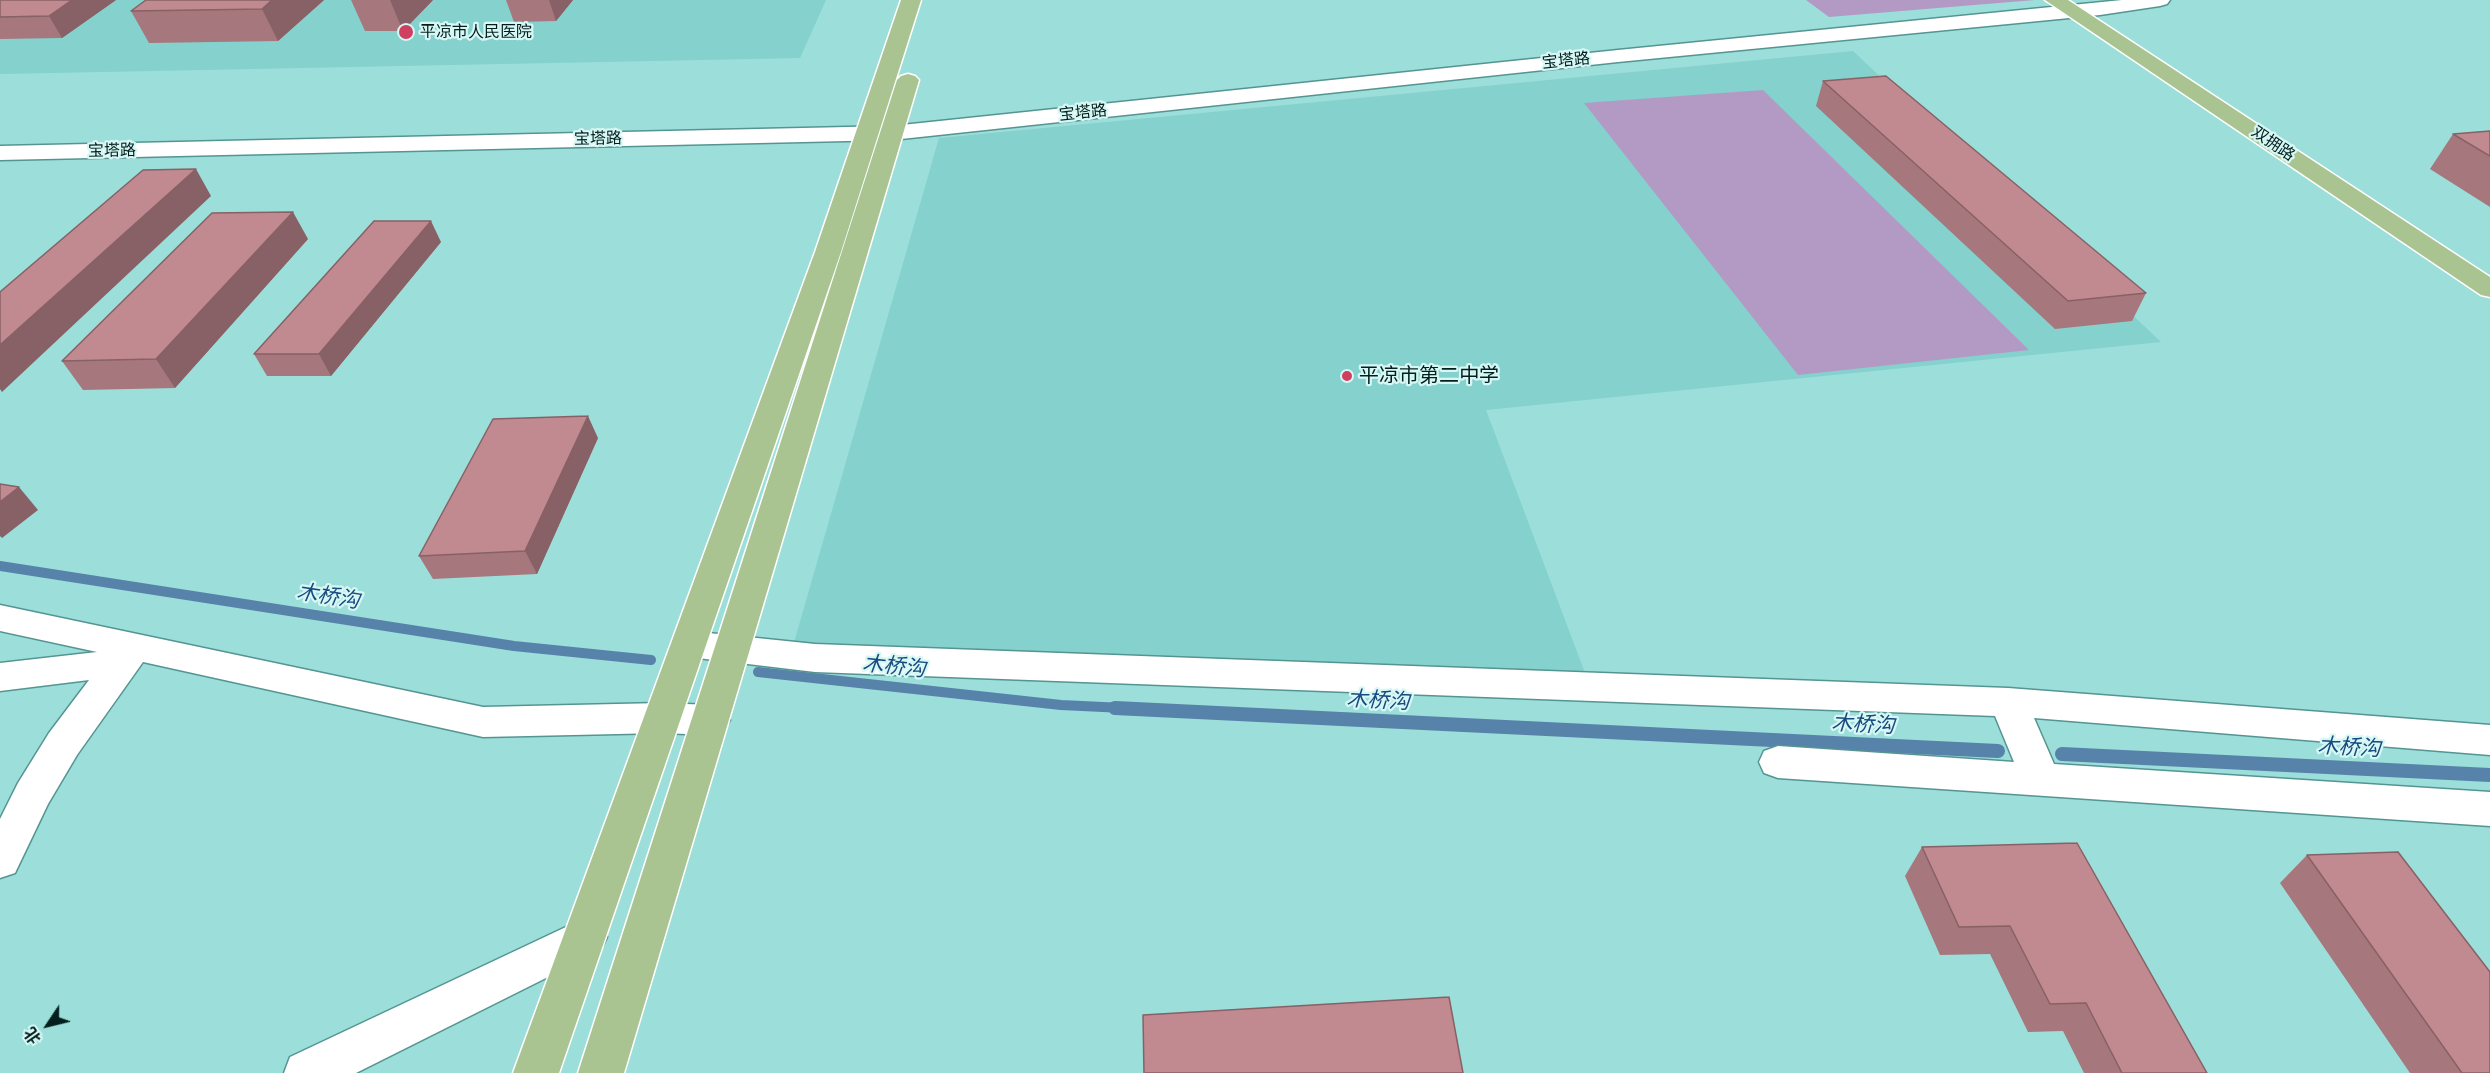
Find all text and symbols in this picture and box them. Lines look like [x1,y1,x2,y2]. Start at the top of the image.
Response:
place label: 平凉市人民医院 [420,22,532,42]
marker: 平凉市人民医院 [397,23,415,41]
street label: 宝塔路 [1541,49,1591,73]
street label: 宝塔路 [1058,101,1108,125]
street label: 双拥路 [2248,123,2298,165]
street label: 宝塔路 [574,129,622,149]
street label: 宝塔路 [88,141,136,161]
place label: 平凉市第二中学 [1359,364,1499,388]
marker: 平凉市第二中学 [1340,369,1354,383]
water label: 木桥沟 [295,580,361,614]
water label: 木桥沟 [861,651,927,683]
water label: 木桥沟 [1346,687,1410,715]
water label: 木桥沟 [1831,711,1895,739]
water label: 木桥沟 [2317,734,2381,762]
north arrow [18,995,78,1055]
text: 北 [20,1024,45,1048]

